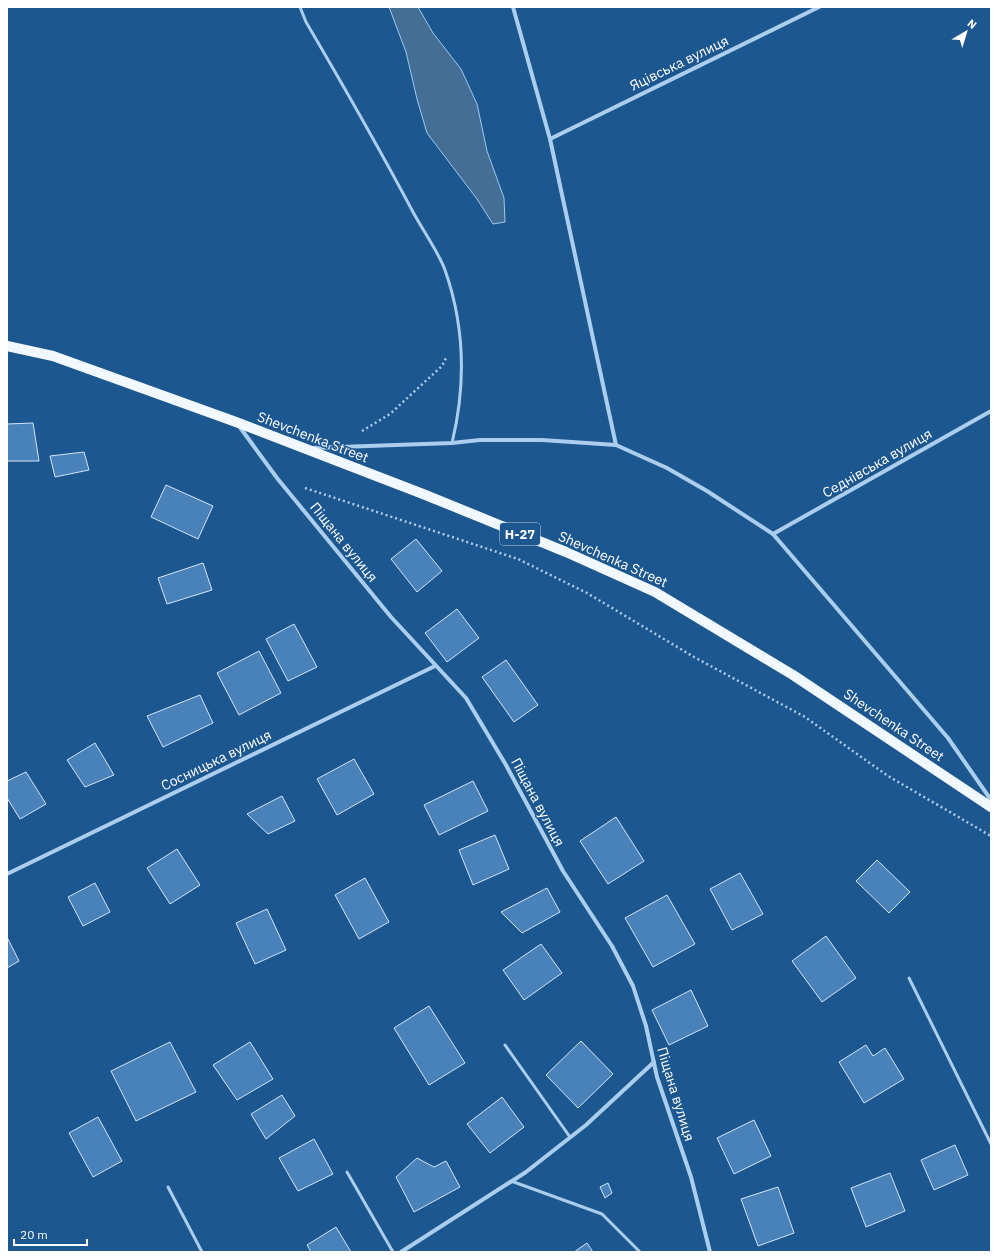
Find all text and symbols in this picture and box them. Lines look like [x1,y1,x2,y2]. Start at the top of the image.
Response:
north arrow [946,12,986,52]
text: N [965,16,980,32]
street label: Яцівська вулиця [627,31,731,95]
street label: Shevchenka Street [255,408,371,466]
street label: Седнівська вулиця [819,424,935,502]
street label: Піщана вулиця [306,498,382,586]
road number: Н-27 [500,523,540,545]
street label: Shevchenka Street [556,527,670,591]
street label: Shevchenka Street [840,685,948,765]
street label: Сосницька вулиця [158,725,274,795]
street label: Піщана вулиця [507,755,569,849]
street label: Піщана вулиця [653,1045,699,1143]
scale bar [14,1221,87,1247]
text: 20 m [20,1227,48,1242]

